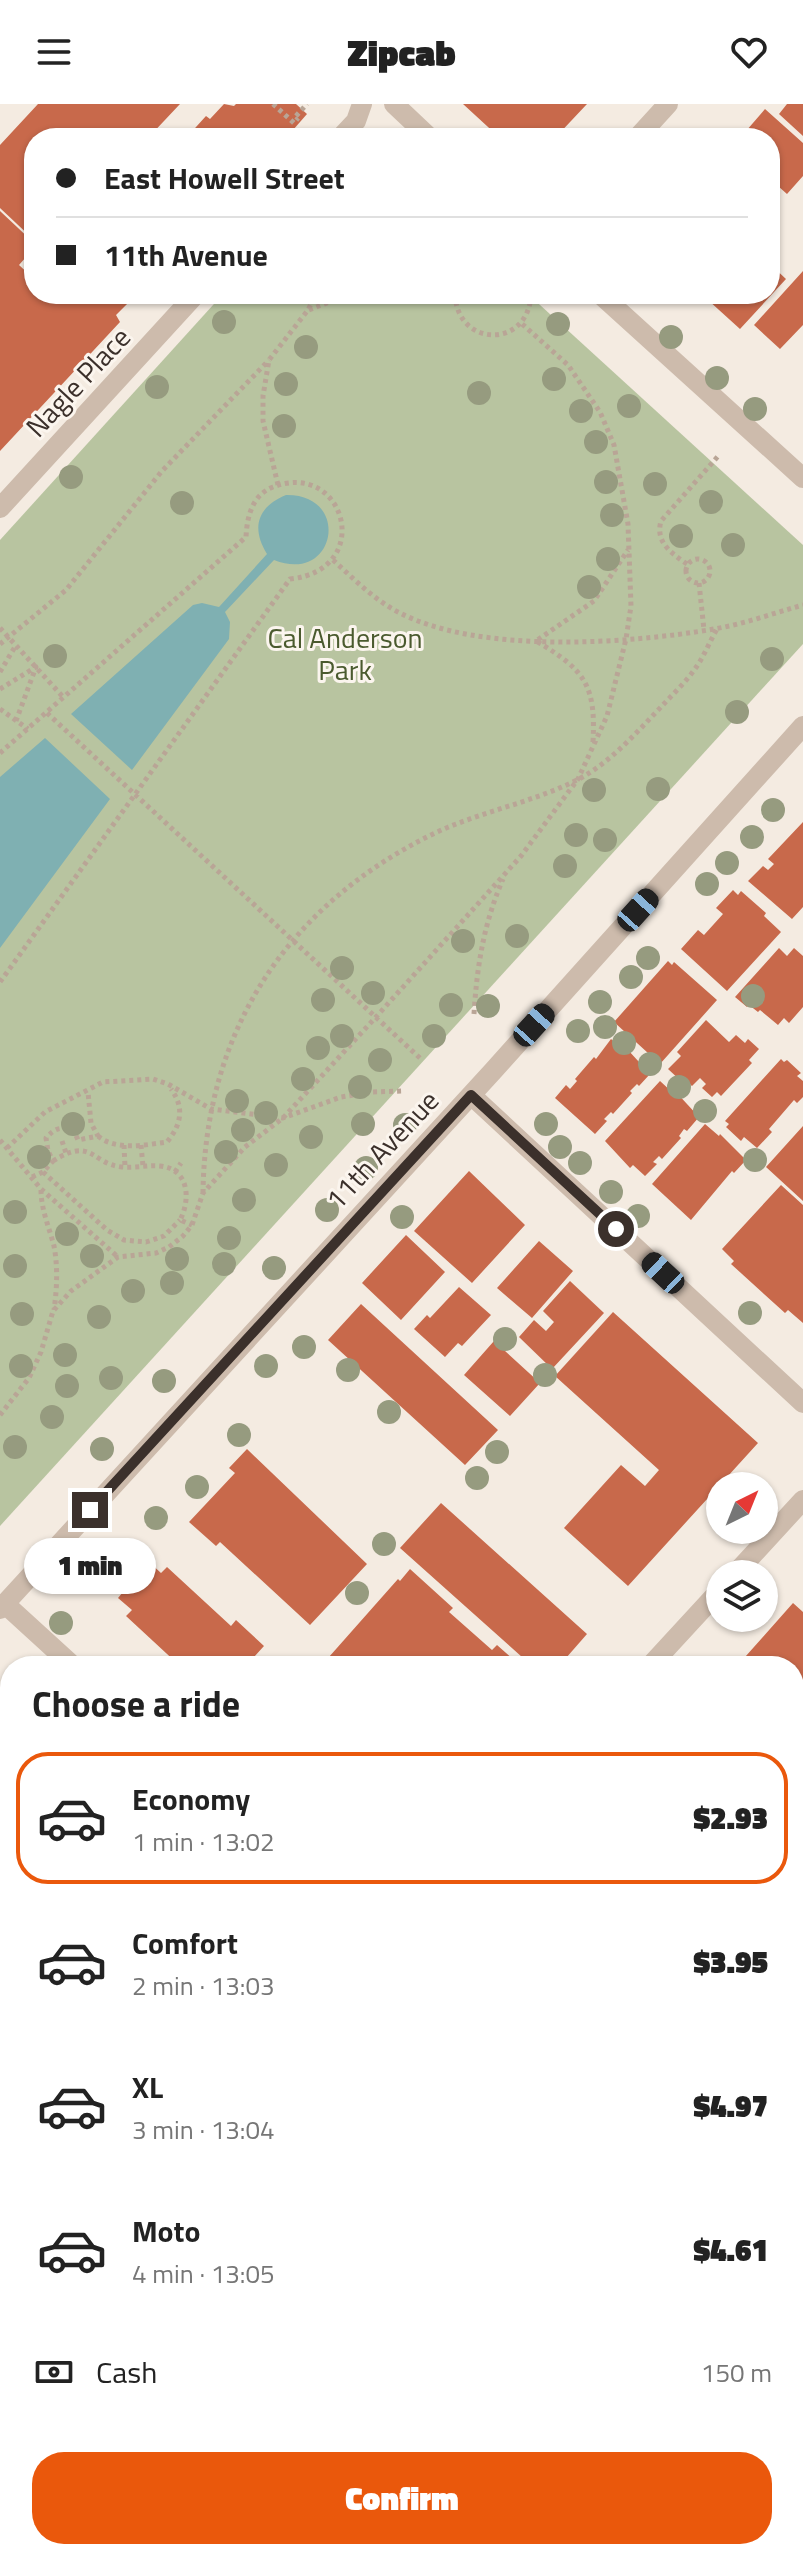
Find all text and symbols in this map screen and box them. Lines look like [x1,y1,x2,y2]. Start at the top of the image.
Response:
text: Zipcab [347,25,456,80]
icon: menu [32,30,76,74]
icon: heart [727,30,771,74]
text: East Howell Street [104,155,345,201]
text: 11th Avenue [104,232,268,278]
street label: Nagle Place [15,317,140,447]
park label: Cal Anderson Park [267,616,423,691]
car [613,884,663,936]
car [509,999,559,1051]
street label: 11th Avenue [315,1080,448,1219]
route start [598,1211,634,1247]
car [637,1248,689,1298]
north arrow [706,1472,778,1544]
map controls [706,1472,778,1632]
route end [72,1492,108,1528]
callout: 1 min [24,1538,156,1594]
text: 1 min [58,1546,122,1585]
button: layers [706,1560,778,1632]
text: Choose a ride [32,1676,240,1731]
text: Economy [132,1776,250,1822]
icon: car [36,1782,108,1854]
text: $2.93 [694,1795,768,1841]
text: 1 min · 13:02 [132,1822,275,1861]
text: Comfort [132,1920,238,1966]
icon: car [36,1926,108,1998]
text: $3.95 [694,1939,768,1985]
text: 2 min · 13:03 [132,1966,275,2005]
text: XL [132,2064,163,2110]
icon: car [36,2070,108,2142]
text: $4.97 [694,2083,768,2129]
text: 3 min · 13:04 [132,2110,275,2149]
text: Moto [132,2208,200,2254]
icon: car [36,2214,108,2286]
text: $4.61 [694,2227,768,2273]
text: 4 min · 13:05 [132,2254,275,2293]
text: Cash [96,2349,157,2395]
icon: cash [32,2350,76,2394]
text: 150 m [701,2353,772,2392]
button: Confirm [32,2452,772,2544]

